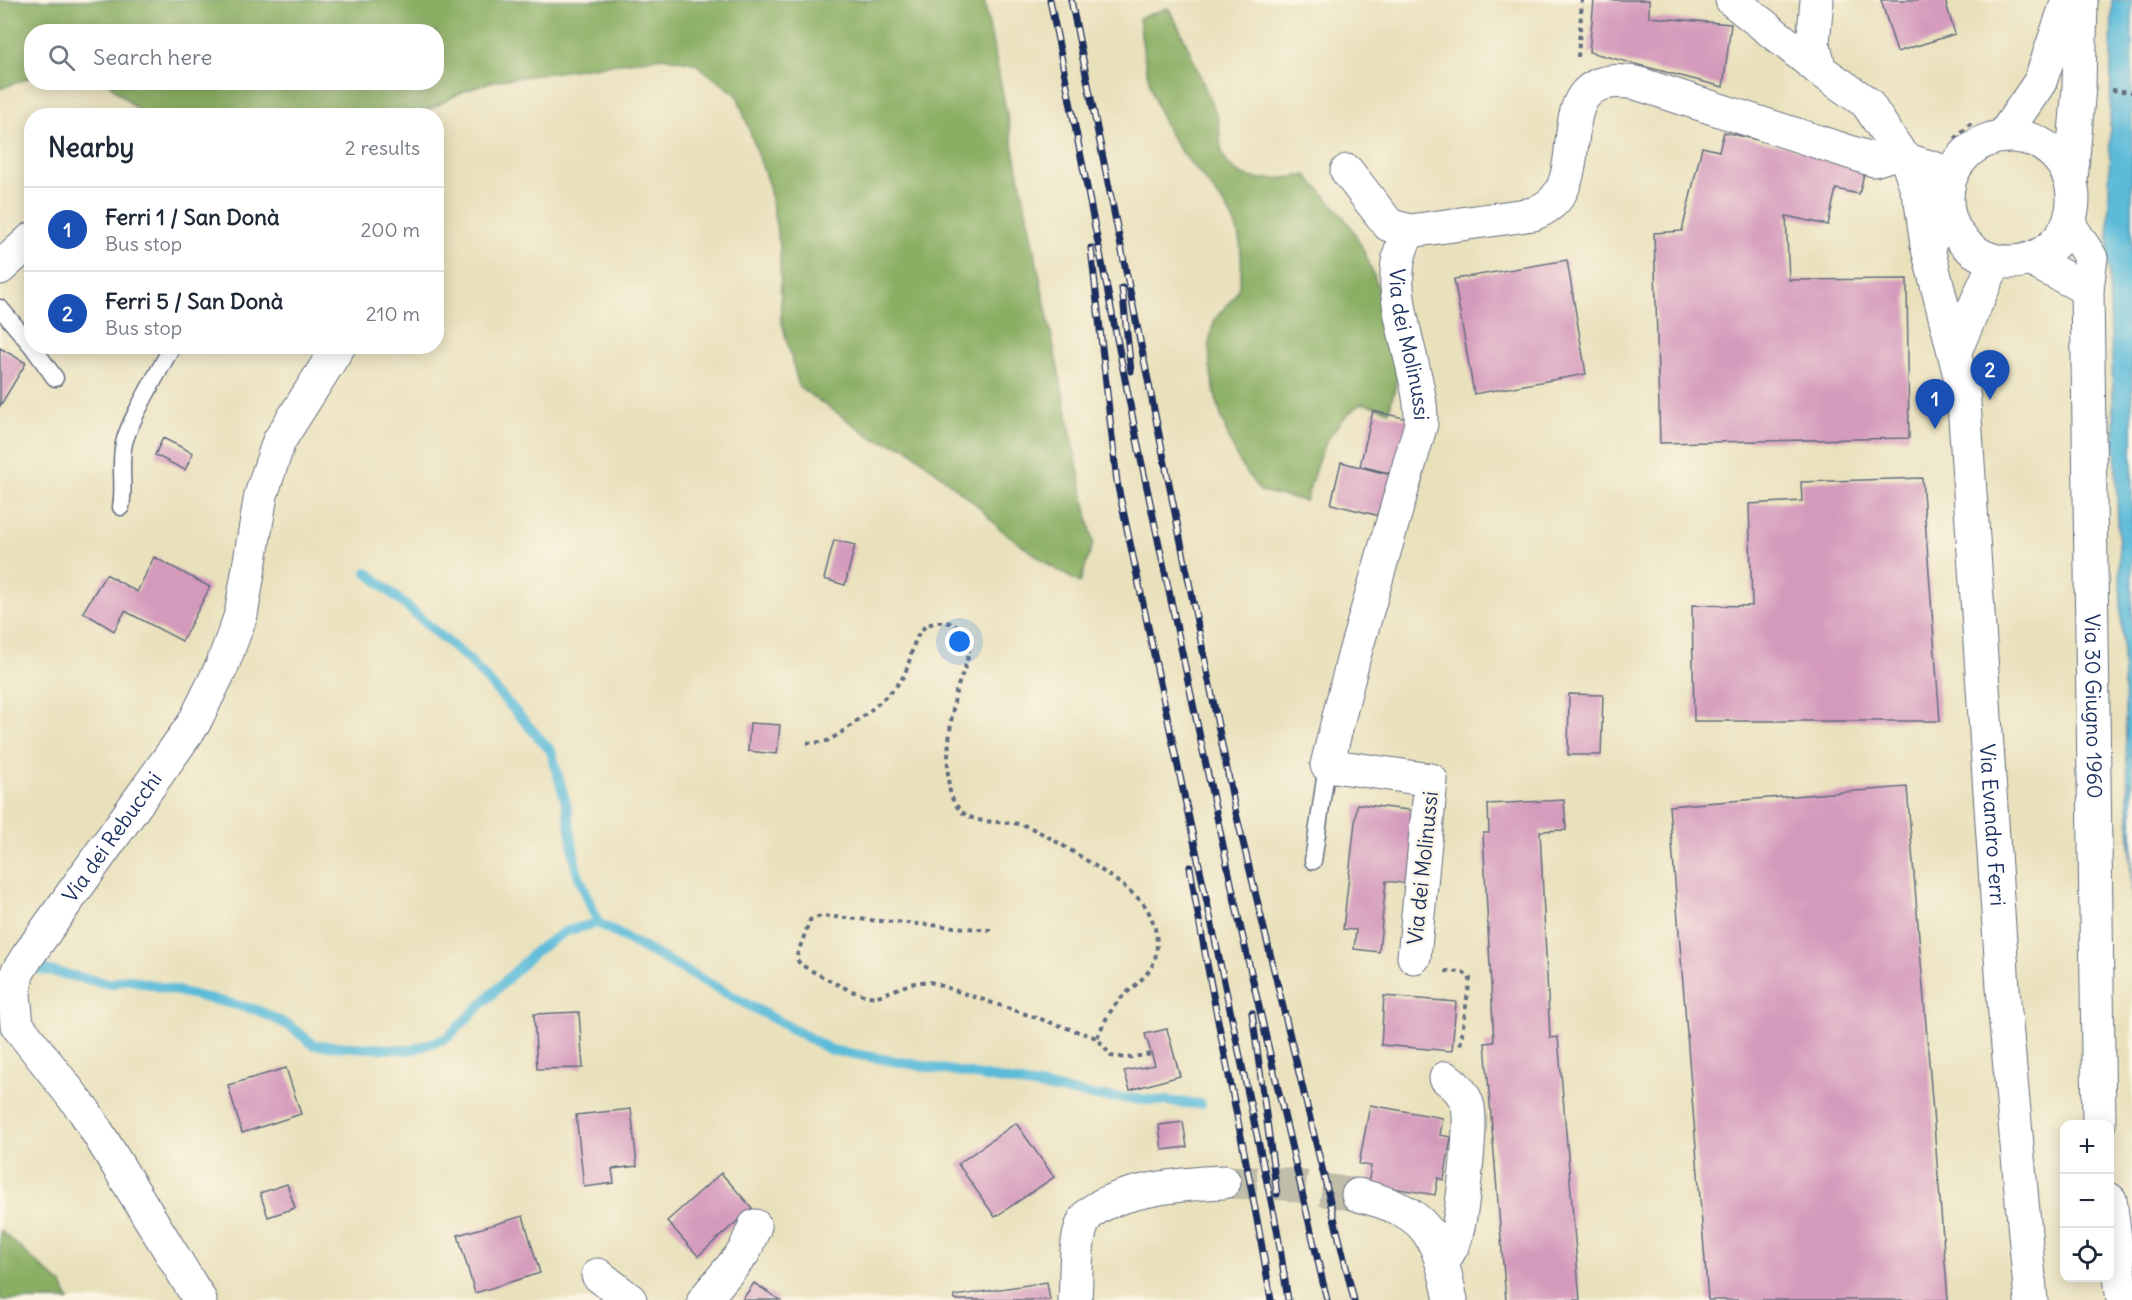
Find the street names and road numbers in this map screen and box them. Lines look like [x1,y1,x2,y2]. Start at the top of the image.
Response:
street label: Via dei Molinussi [1384,268,1435,421]
street label: Via 30 Giugno 1960 [2079,614,2108,799]
street label: Via Evandro Ferri [1974,743,2012,907]
street label: Via dei Rebucchi [56,766,168,908]
street label: Via dei Molinussi [1401,790,1444,946]

